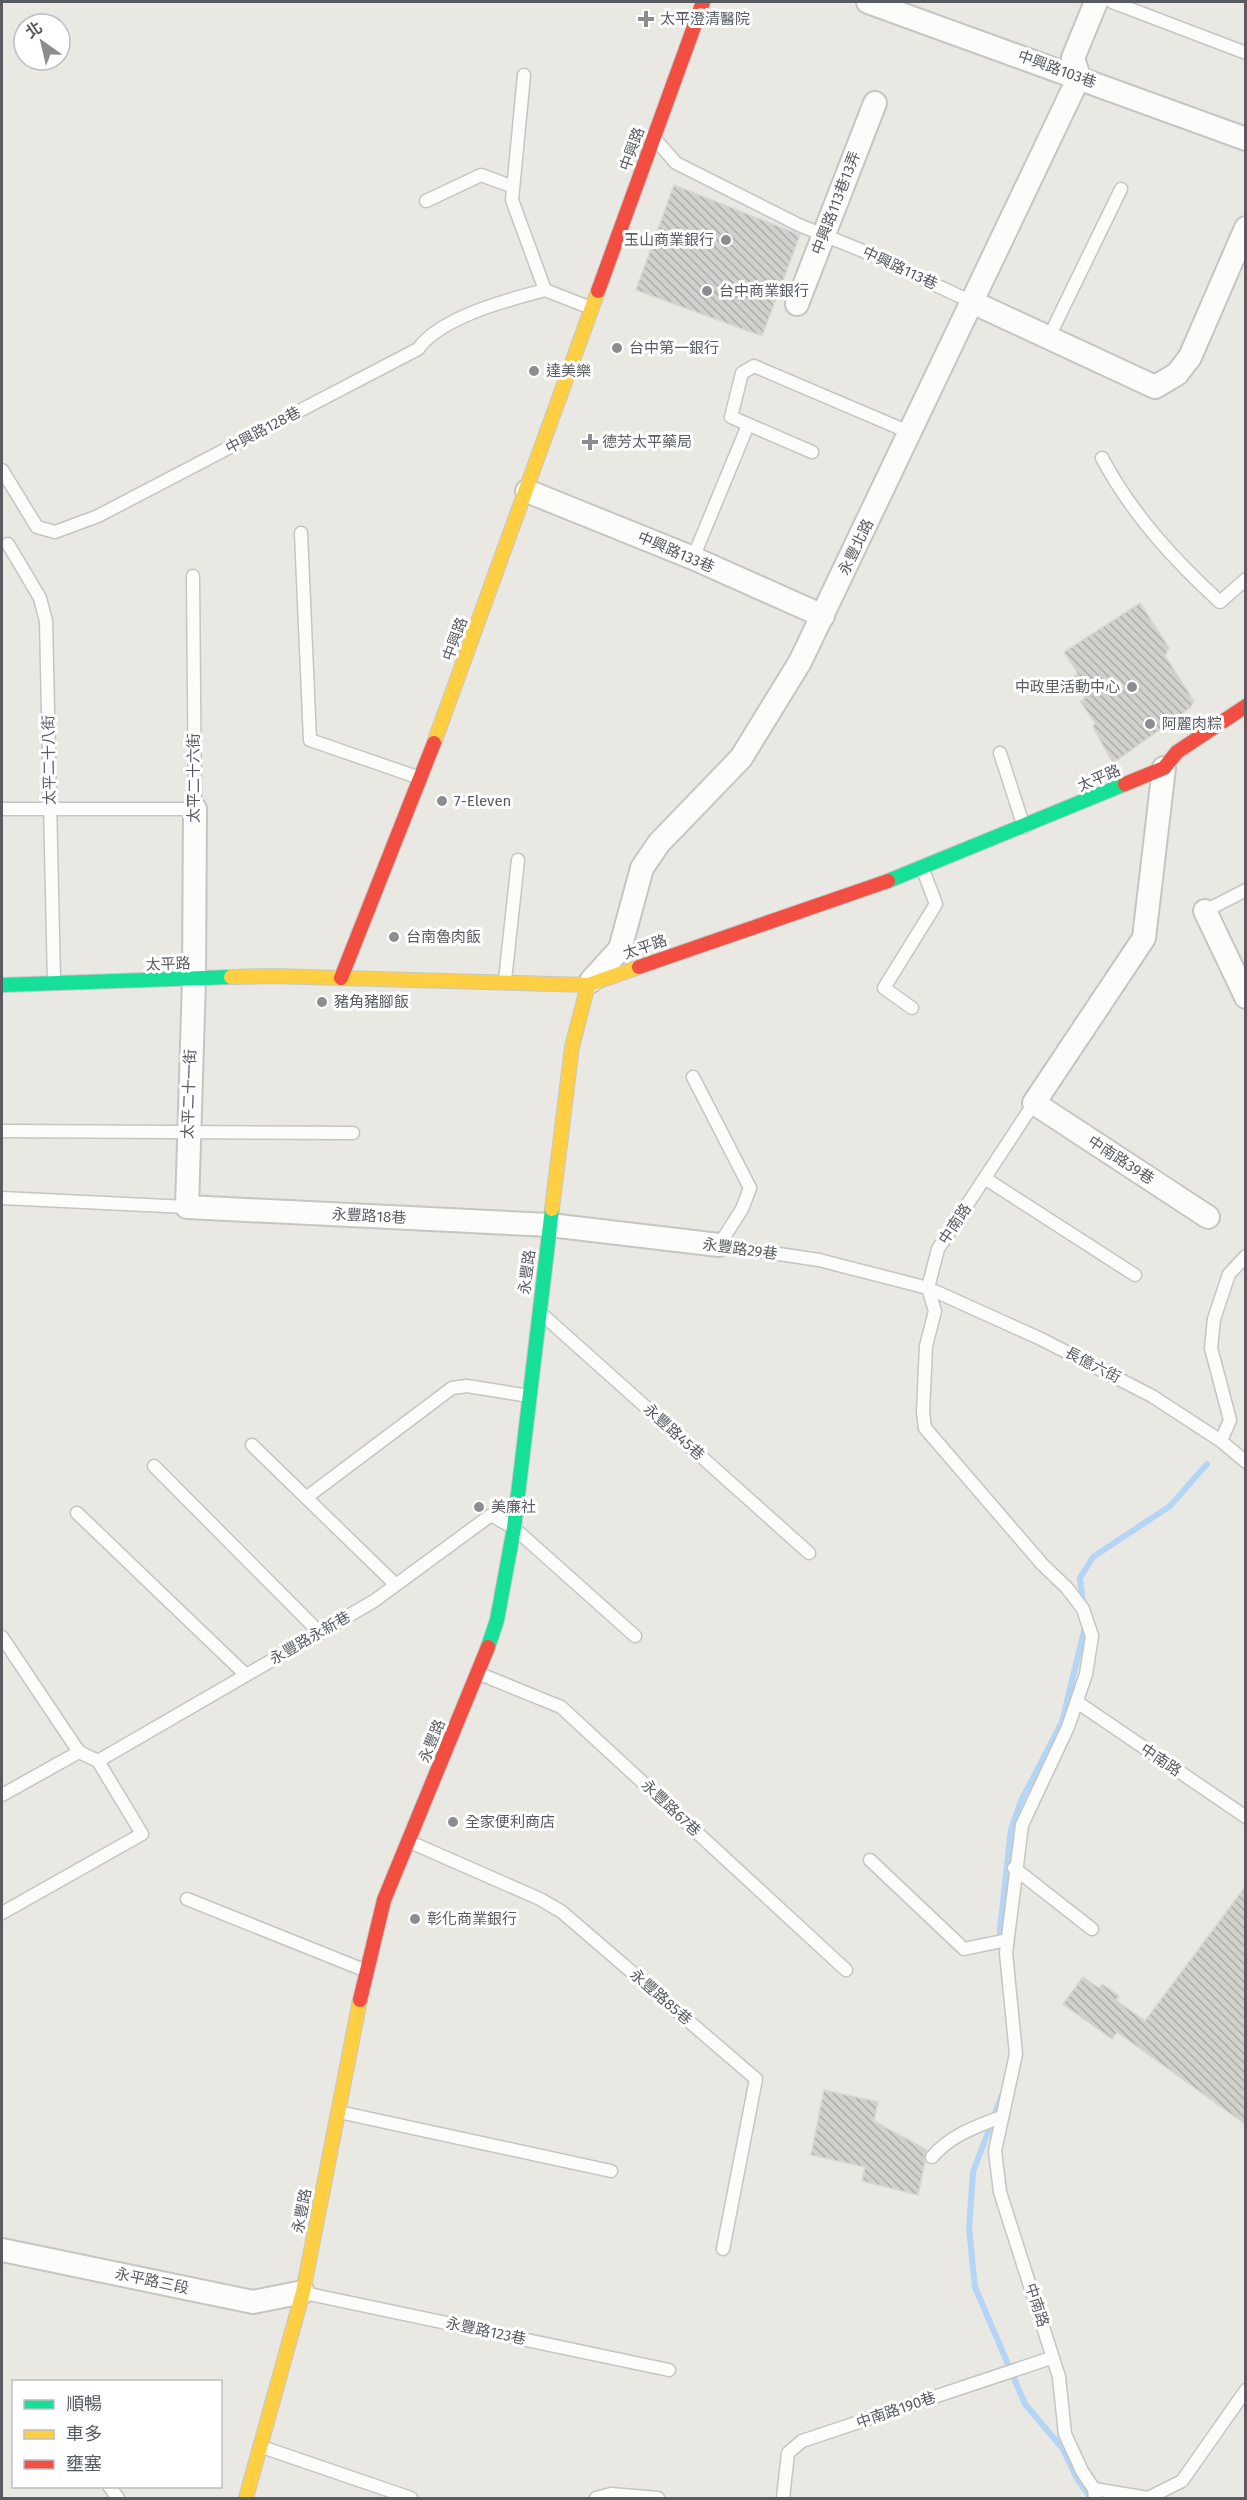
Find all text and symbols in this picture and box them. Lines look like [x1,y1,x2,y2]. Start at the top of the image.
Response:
marker: 太平澄清醫院 [637,10,655,28]
place label: 太平澄清醫院 [660,10,750,28]
north arrow [12,12,72,72]
text: 北 [22,18,46,42]
street label: 中興路103巷 [1015,46,1099,92]
street label: 中興路 [616,125,648,173]
street label: 中興路113巷13弄 [808,149,864,257]
place label: 玉山商業銀行 [624,231,714,249]
marker: 玉山商業銀行 [719,233,733,247]
street label: 中興路113巷 [860,243,940,293]
place label: 台中商業銀行 [719,282,809,300]
marker: 台中商業銀行 [700,284,714,298]
place label: 台中第一銀行 [629,339,719,357]
marker: 台中第一銀行 [610,341,624,355]
place label: 達美樂 [546,362,591,380]
marker: 達美樂 [527,364,541,378]
street label: 中興路128巷 [222,403,304,457]
place label: 德芳太平藥局 [602,433,692,451]
marker: 德芳太平藥局 [583,435,597,449]
street label: 永豐北路 [835,516,877,578]
street label: 中興路133巷 [635,528,717,576]
street label: 中興路 [439,615,471,663]
place label: 中政里活動中心 [1015,678,1120,696]
marker: 中政里活動中心 [1125,680,1139,694]
street label: 太平二十八街 [39,715,59,805]
place label: 阿麗肉粽 [1162,715,1222,733]
marker: 阿麗肉粽 [1143,717,1157,731]
street label: 太平二十六街 [185,733,203,823]
street label: 太平路 [1075,761,1123,795]
place label: 7-Eleven [454,792,511,810]
marker: 7-Eleven [435,794,449,808]
place label: 台南魯肉飯 [406,928,481,946]
marker: 台南魯肉飯 [387,930,401,944]
street label: 太平路 [621,931,669,963]
street label: 太平路 [145,954,191,974]
place label: 豬角豬腳飯 [334,993,409,1011]
marker: 豬角豬腳飯 [315,995,329,1009]
street label: 太平二十一街 [178,1049,200,1139]
street label: 中南路39巷 [1085,1132,1157,1188]
street label: 中南路 [935,1200,975,1248]
street label: 永豐路18巷 [331,1205,407,1227]
street label: 永豐路29巷 [702,1235,778,1263]
street label: 永豐路 [515,1249,539,1295]
street label: 長億六街 [1062,1343,1124,1387]
street label: 永豐路45巷 [640,1400,708,1464]
place label: 美廉社 [491,1498,536,1516]
marker: 美廉社 [472,1500,486,1514]
street label: 永豐路永新巷 [267,1608,353,1668]
street label: 永豐路 [415,1717,449,1765]
street label: 中南路 [1137,1740,1185,1780]
street label: 永豐路67巷 [638,1776,704,1840]
place label: 全家便利商店 [465,1813,555,1831]
marker: 全家便利商店 [446,1815,460,1829]
place label: 彰化商業銀行 [427,1910,517,1928]
marker: 彰化商業銀行 [408,1912,422,1926]
street label: 永豐路85巷 [626,1965,696,2029]
street label: 永豐路 [289,2187,315,2235]
street label: 永平路三段 [113,2264,191,2298]
street label: 中南路 [1021,2281,1053,2329]
street label: 永豐路123巷 [444,2314,528,2348]
legend [12,2380,222,2488]
street label: 中南路190巷 [854,2388,938,2432]
text: 順暢 [66,2393,102,2415]
text: 車多 [66,2423,102,2445]
text: 壅塞 [66,2453,102,2475]

